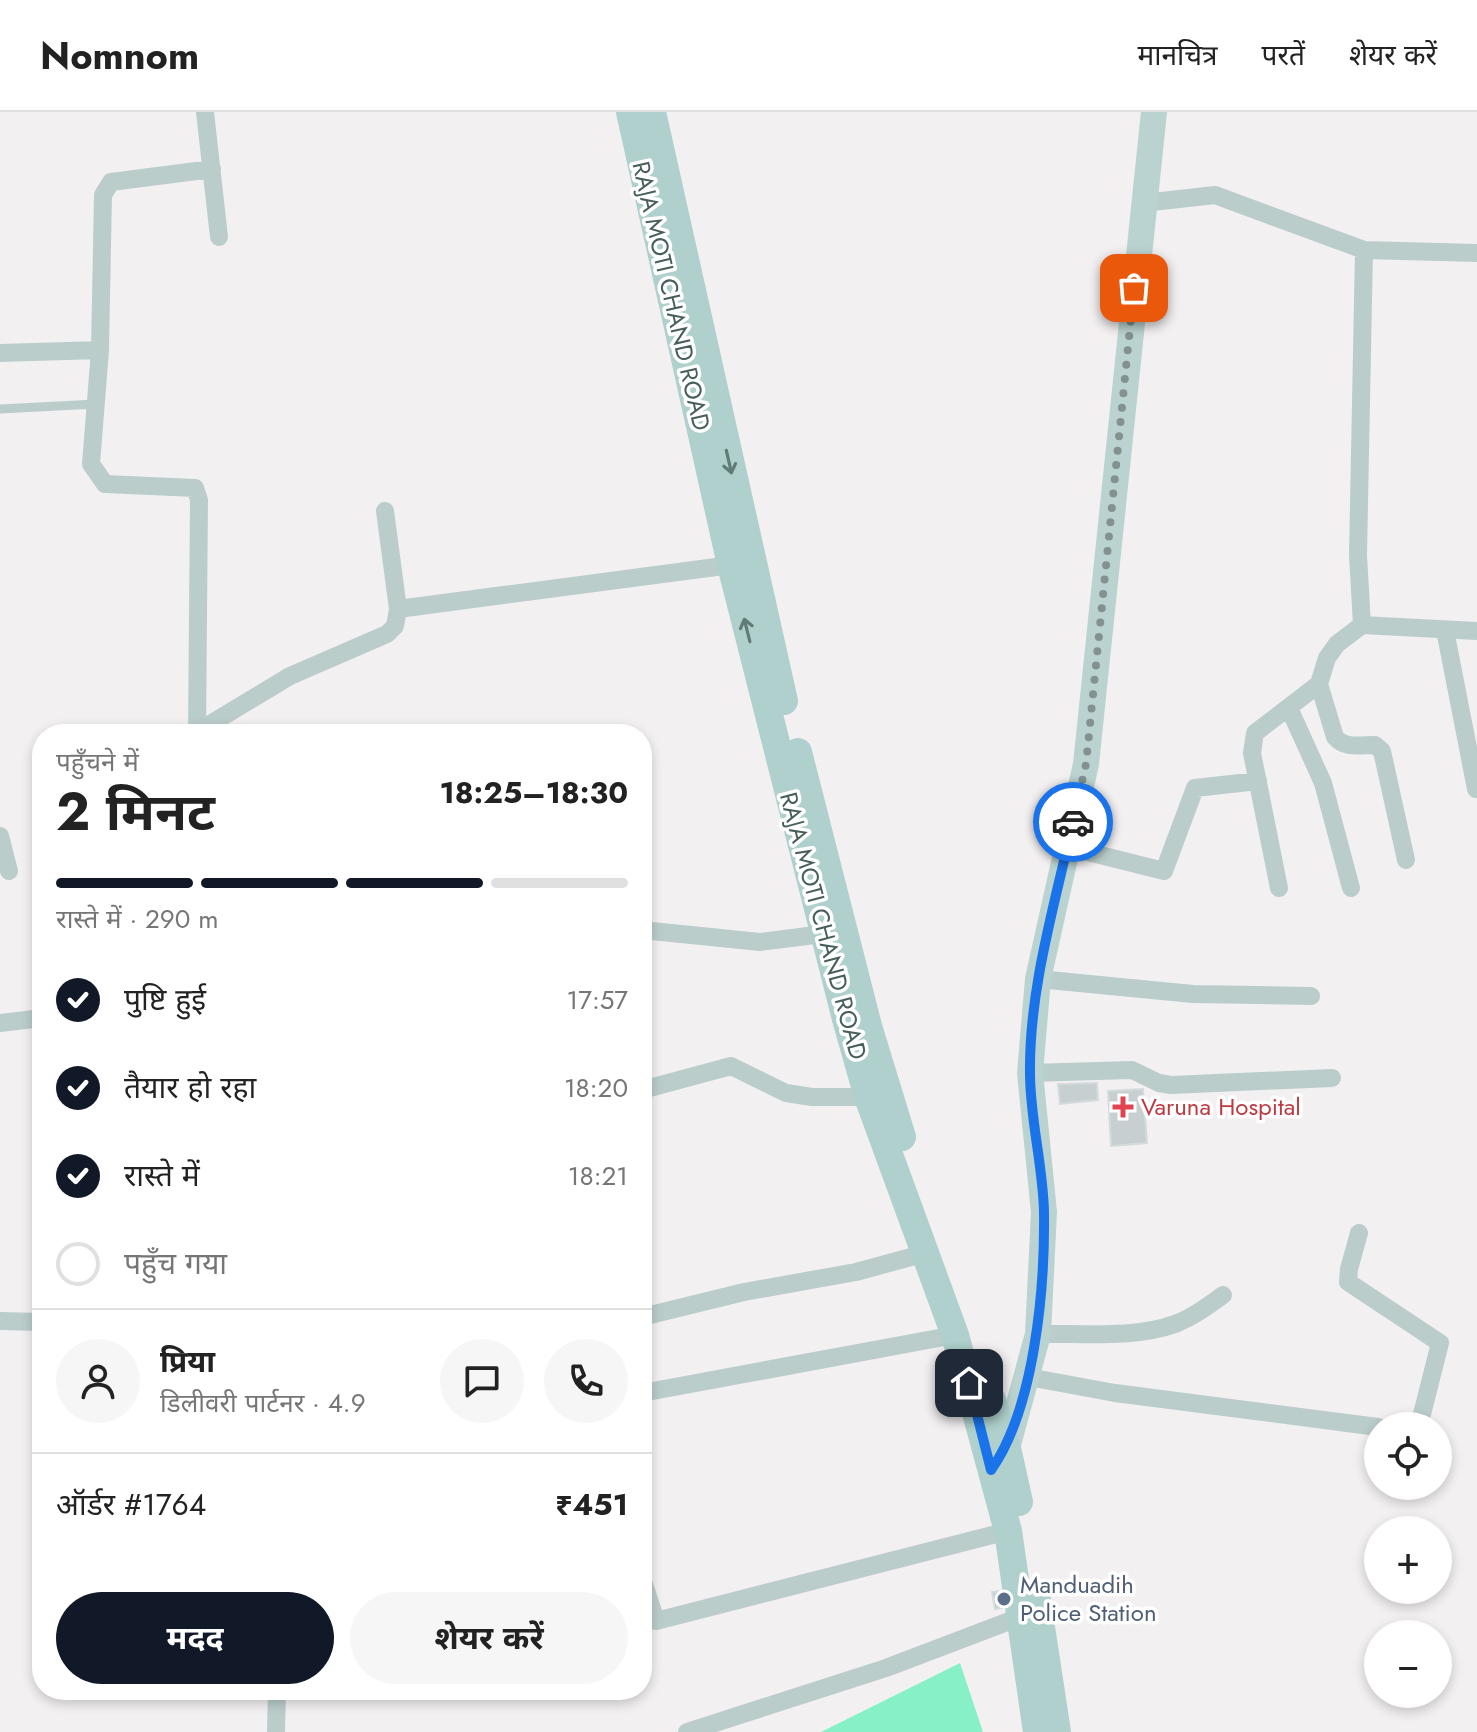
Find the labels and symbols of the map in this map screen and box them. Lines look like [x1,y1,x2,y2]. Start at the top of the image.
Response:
street label: RAJA MOTI CHAND ROAD [623,158,720,434]
pin [1100,254,1168,322]
one-way arrow [723,448,738,474]
one-way arrow [739,617,754,643]
courier [1033,782,1113,862]
street label: RAJA MOTI CHAND ROAD [771,788,876,1063]
place label: Varuna Hospital [1141,1089,1301,1124]
marker: Varuna Hospital [1112,1096,1134,1118]
pin [935,1349,1003,1417]
place label: Manduadih Police Station [1020,1567,1157,1630]
marker: Manduadih Police Station [995,1590,1013,1608]

